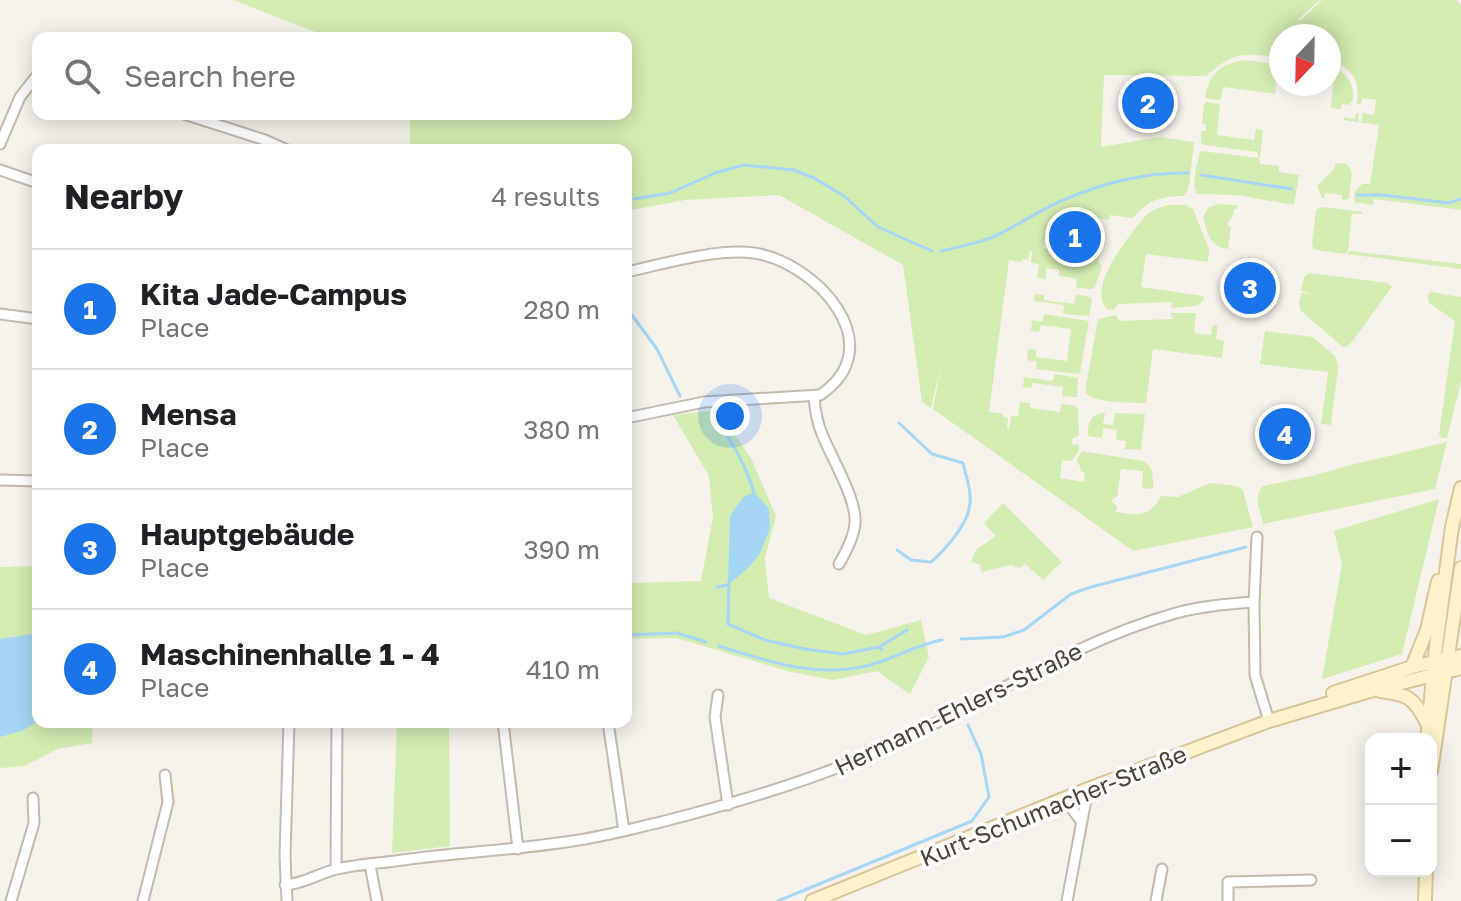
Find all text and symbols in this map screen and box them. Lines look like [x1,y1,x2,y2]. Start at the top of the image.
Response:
north arrow [1269,24,1341,96]
search box [32,32,632,120]
icon: search [60,54,104,98]
text: Search here [124,58,296,94]
pin: 2 [1122,73,1174,133]
text: Nearby [64,176,184,216]
text: 4 results [491,181,600,212]
pin: 1 [1049,207,1101,267]
pin: 3 [1224,258,1276,318]
text: Kita Jade-Campus [140,276,407,312]
text: 1 [83,294,97,325]
text: 280 m [523,294,600,325]
text: Place [140,312,209,343]
text: Mensa [140,396,237,432]
your location [710,396,750,436]
pin: 4 [1259,404,1311,464]
text: 2 [82,414,98,445]
text: 380 m [523,414,600,445]
text: Place [140,432,209,463]
text: Hauptgebäude [140,516,354,552]
text: 3 [82,534,98,565]
text: 390 m [523,534,600,565]
text: Place [140,552,209,583]
street label: Hermann-Ehlers-Straße [829,635,1087,781]
text: Maschinenhalle 1 - 4 [140,636,440,672]
text: 4 [82,654,98,685]
text: 410 m [526,654,600,685]
text: Place [140,672,209,703]
map controls [1365,733,1437,877]
button: + [1365,733,1437,805]
street label: Kurt-Schumacher-Straße [915,738,1191,872]
button: − [1365,805,1437,877]

